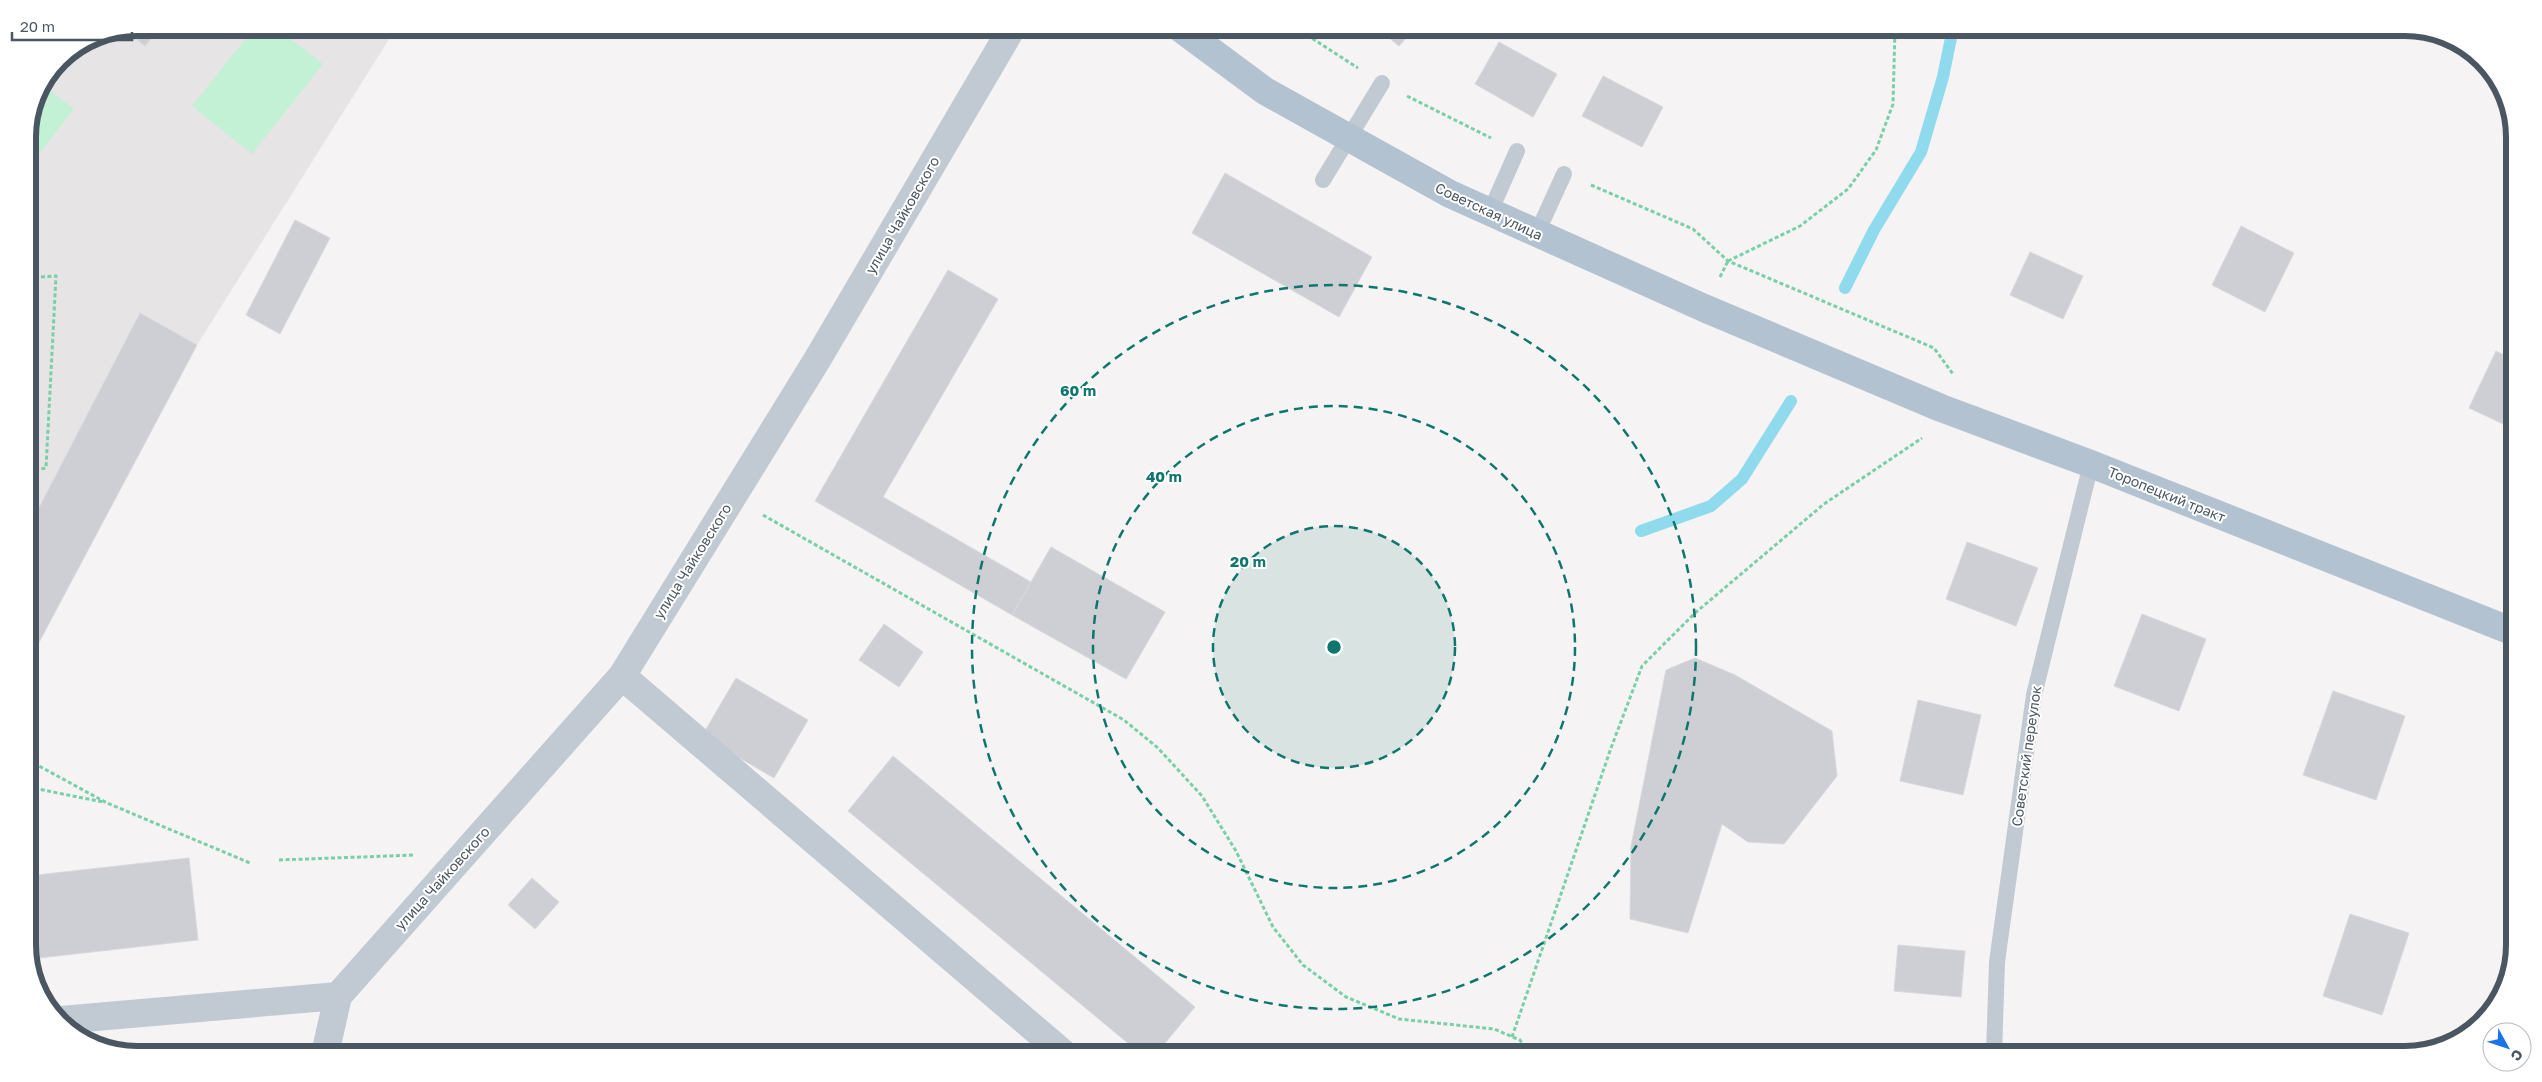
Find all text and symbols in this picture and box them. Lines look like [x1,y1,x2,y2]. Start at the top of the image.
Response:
scale bar [12,10,132,42]
text: 20 m [20,17,55,35]
street label: улица Чайковского [861,153,943,277]
street label: Советская улица [1433,179,1545,243]
text: 60 m [1060,381,1096,399]
street label: Торопецкий тракт [2106,463,2228,525]
text: 40 m [1146,467,1182,485]
street label: улица Чайковского [650,500,734,622]
text: 20 m [1230,552,1266,570]
centre of rings [1325,638,1343,656]
street label: Советский переулок [2008,685,2044,827]
street label: улица Чайковского [391,823,493,933]
north arrow [2482,1022,2532,1072]
text: С [2508,1046,2527,1065]

